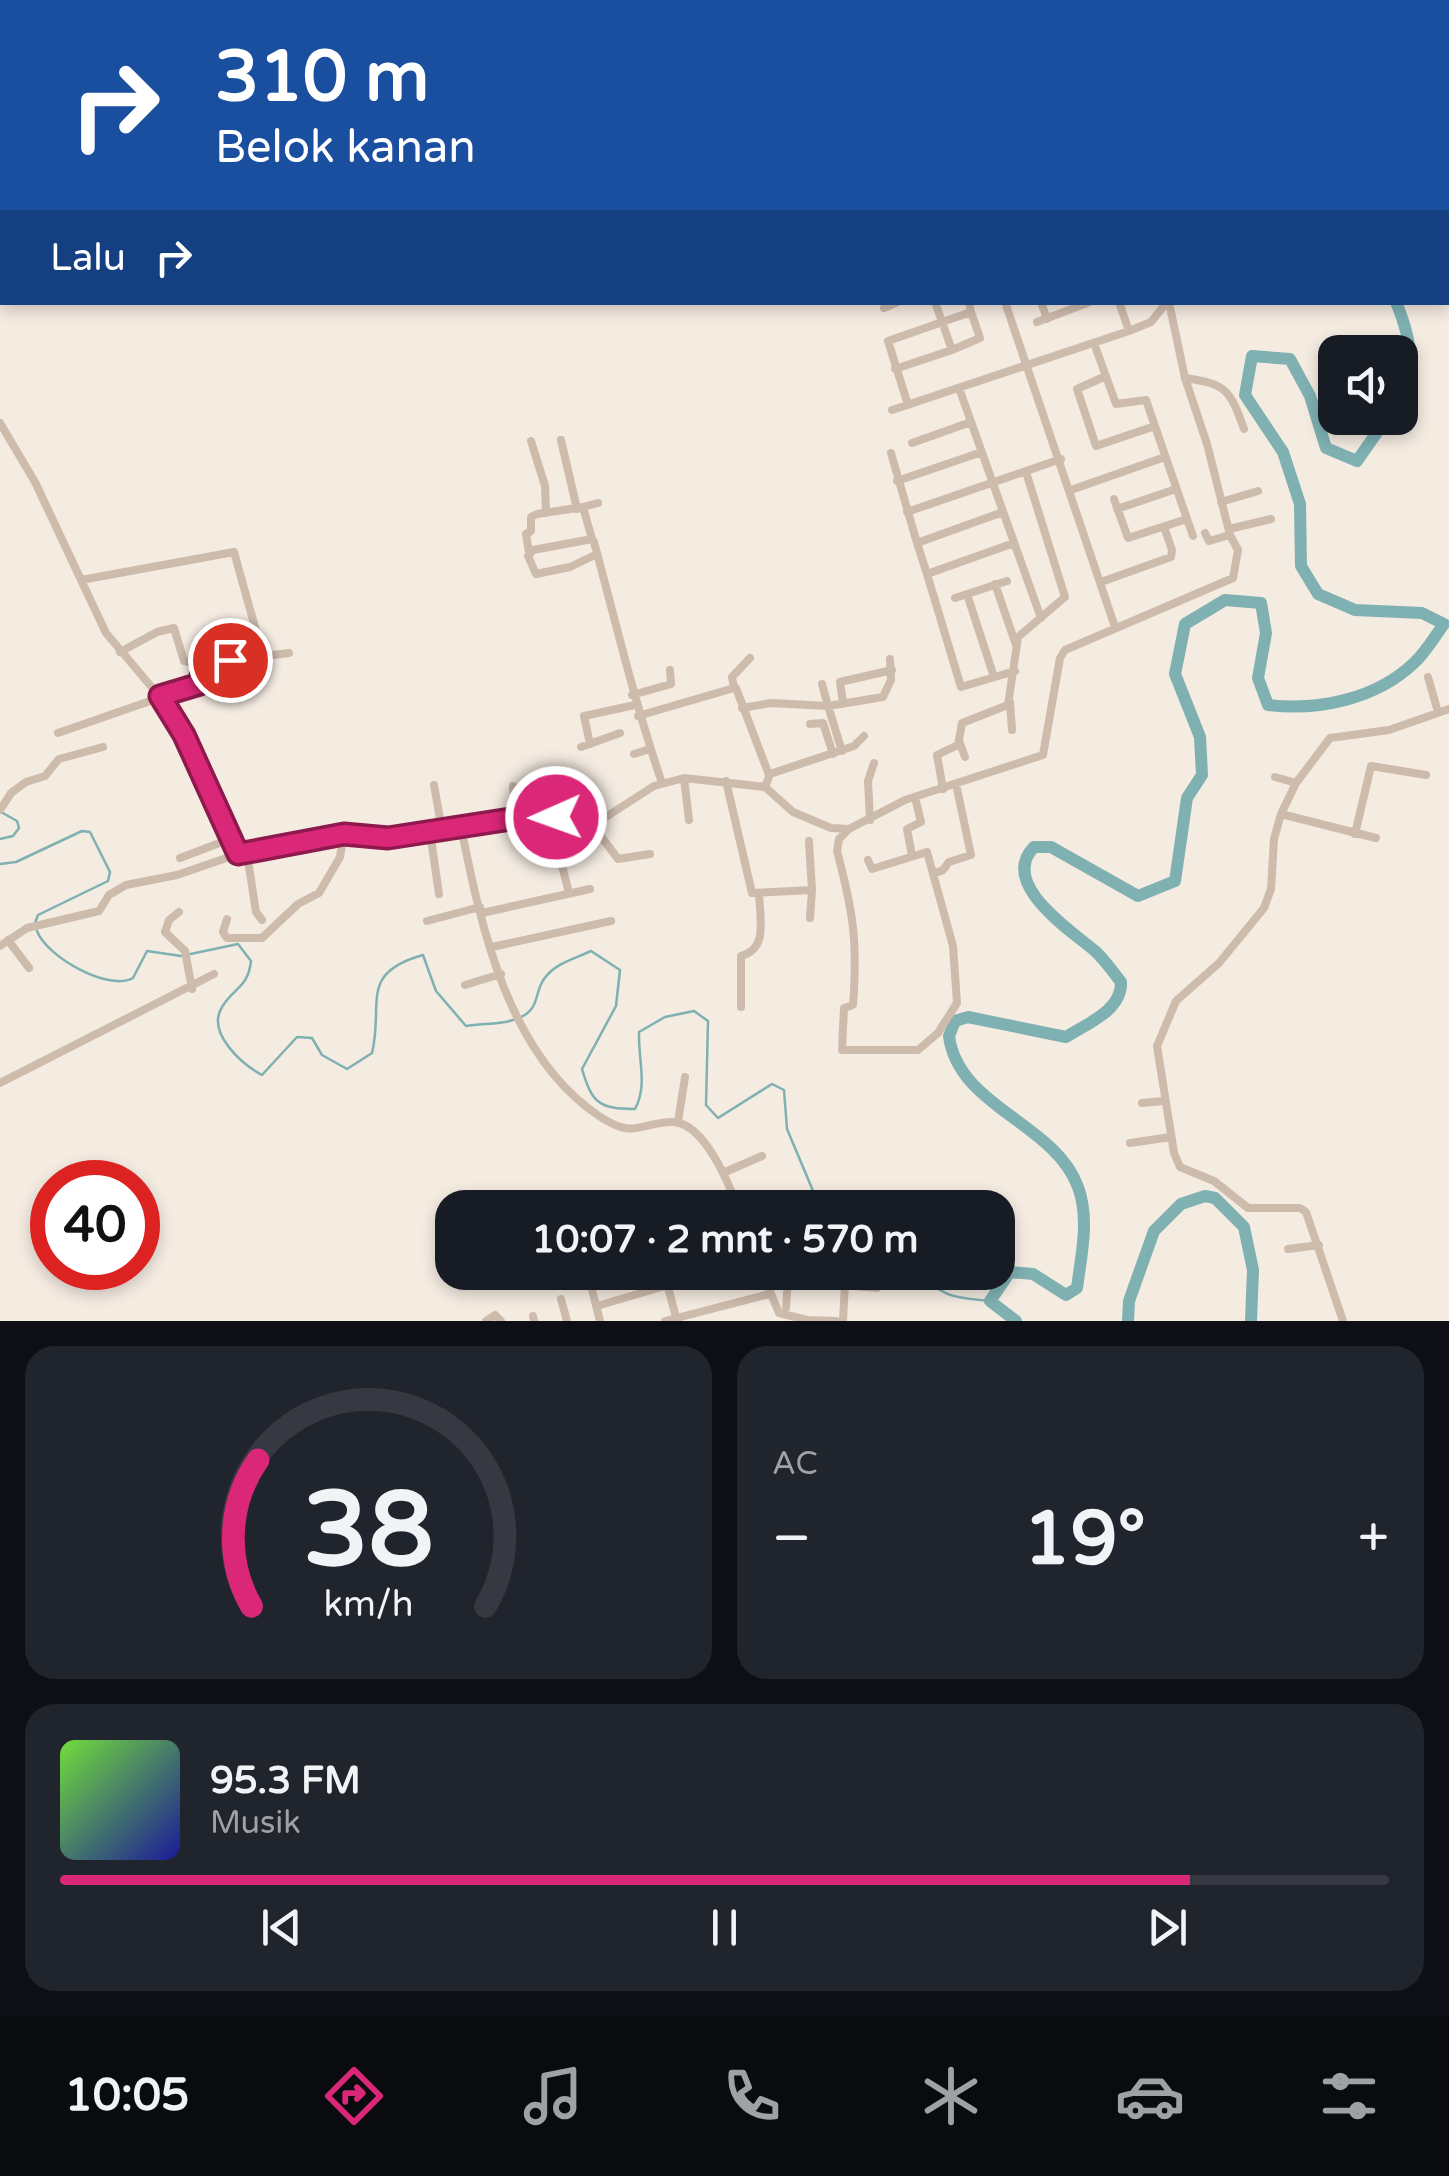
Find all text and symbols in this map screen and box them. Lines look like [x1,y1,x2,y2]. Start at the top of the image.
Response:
text: 310 m [215,36,429,120]
icon: right [50,40,180,170]
text: Belok kanan [215,121,476,175]
icon: right [146,230,201,285]
text: Lalu [50,235,126,281]
map controls [1318,335,1418,435]
button: sound [1318,335,1418,435]
pin [188,618,273,703]
icon: arrive [203,633,258,688]
position arrow [504,765,608,869]
speed limit sign: 40 [30,1160,160,1290]
text: 10:07 · 2 mnt · 570 m [532,1217,918,1263]
text: AC [772,1445,818,1483]
text: 38 [303,1469,434,1594]
text: 19° [1023,1494,1146,1584]
text: − [772,1506,811,1572]
text: + [1358,1506,1389,1572]
text: km/h [324,1583,413,1626]
text: 95.3 FM [210,1758,361,1804]
text: Musik [210,1804,301,1842]
icon: previous [254,1900,309,1955]
icon: pause [697,1900,752,1955]
icon: next [1140,1900,1195,1955]
icon: directions [319,2061,389,2131]
icon: music [518,2061,588,2131]
icon: phone [717,2061,787,2131]
icon: climate [916,2061,986,2131]
icon: car [1115,2061,1185,2131]
icon: filters [1314,2061,1384,2131]
text: 10:05 [65,2069,189,2123]

